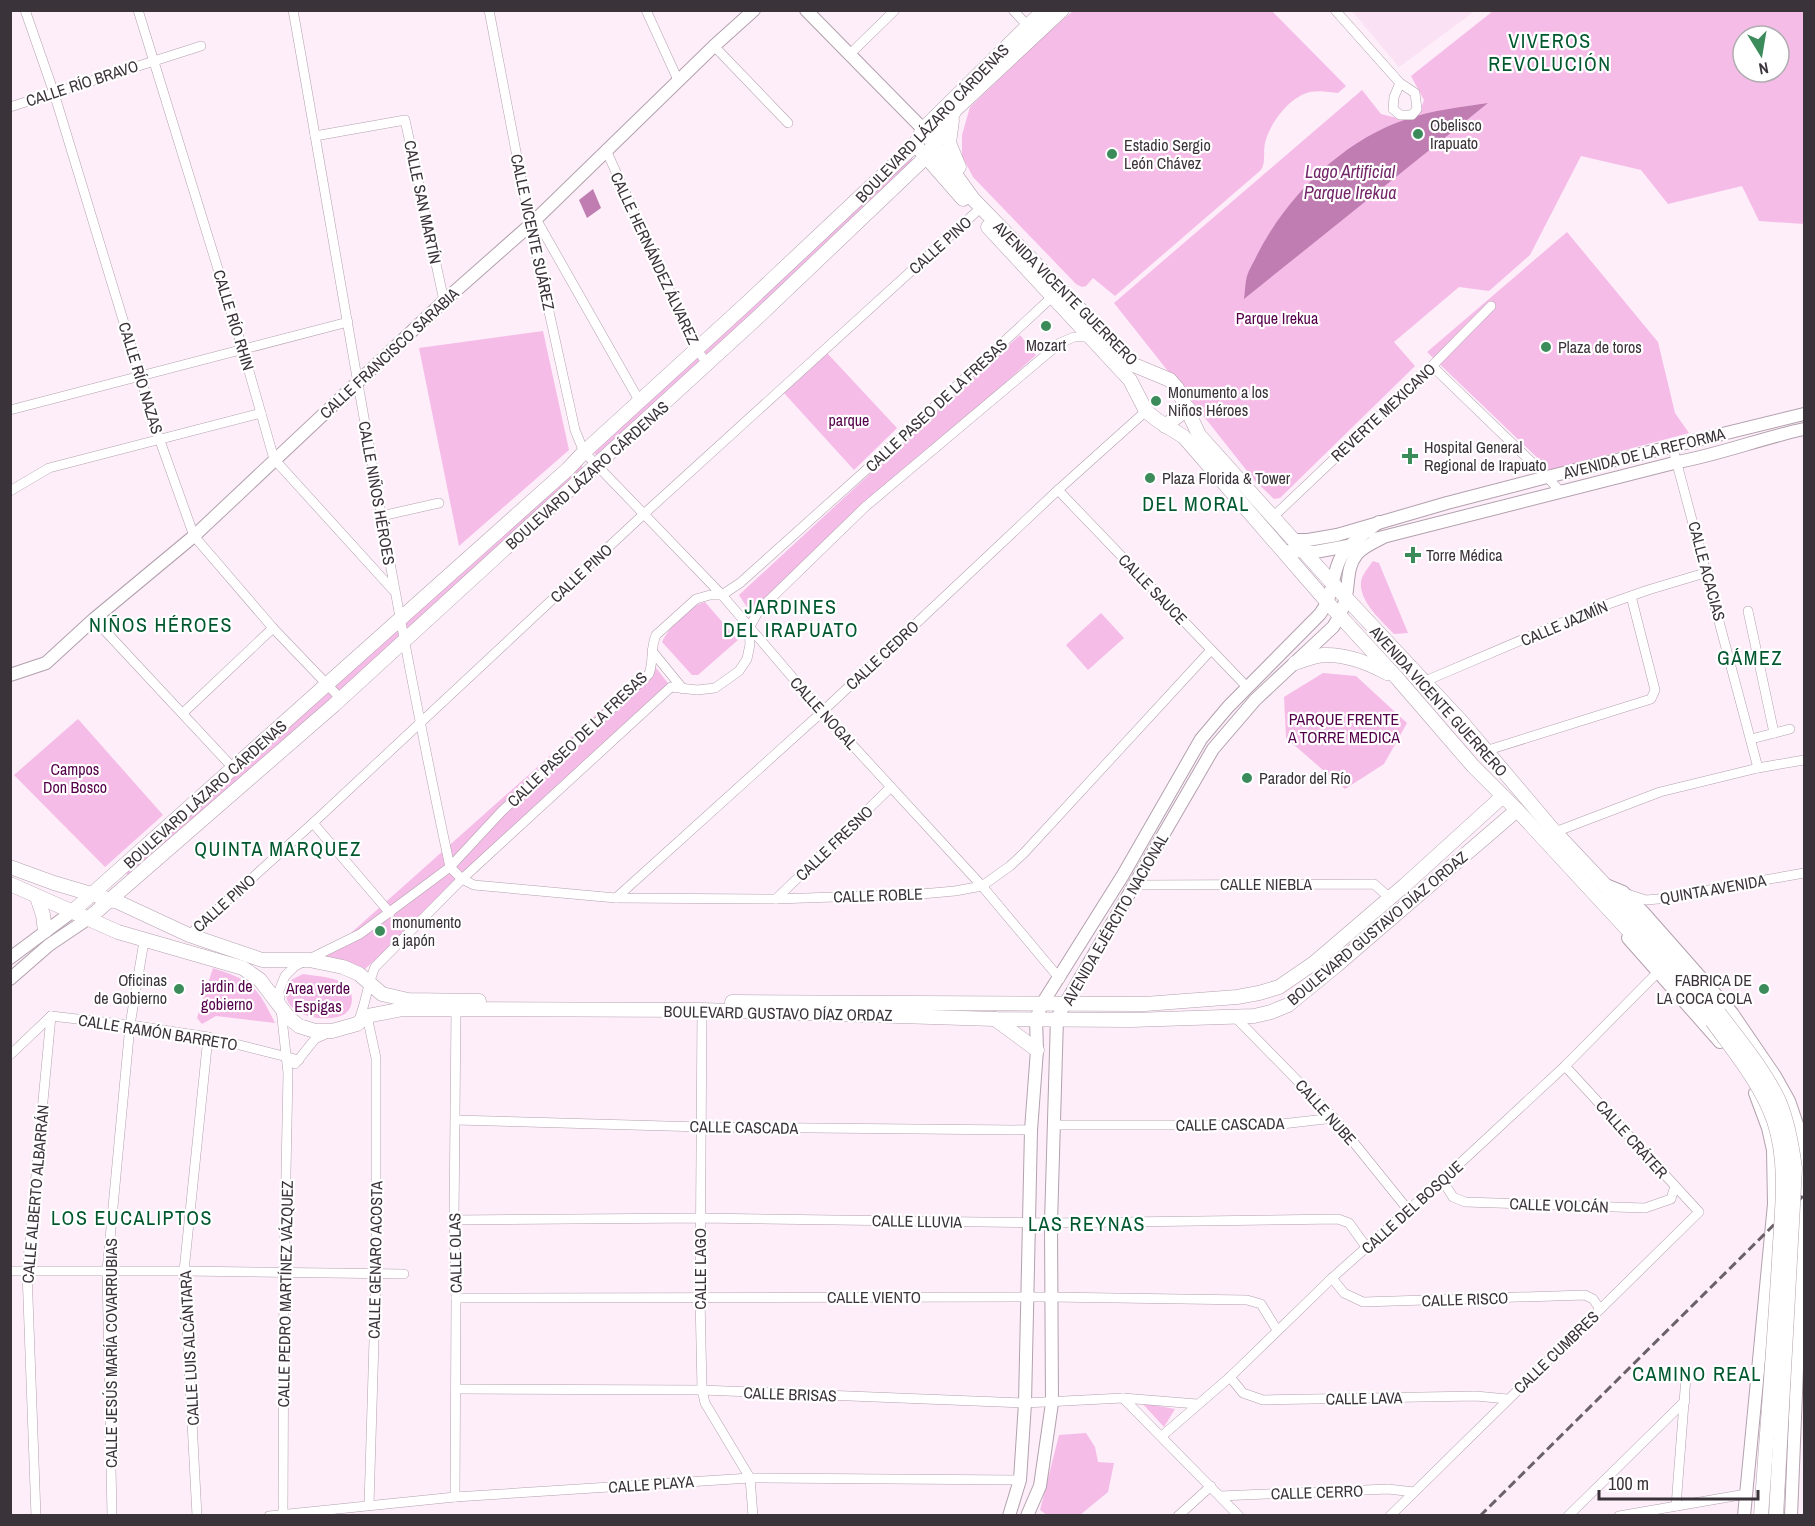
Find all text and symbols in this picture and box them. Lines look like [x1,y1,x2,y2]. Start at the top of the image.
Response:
north arrow [1731,24,1791,84]
district label: VIVEROS REVOLUCIÓN [1488,27,1612,77]
street label: BOULEVARD LÁZARO CÁRDENAS [850,39,1014,207]
street label: CALLE RÍO BRAVO [23,54,141,112]
text: N [1757,57,1771,80]
place label: Obelisco Irapuato [1430,114,1482,154]
marker: Obelisco Irapuato [1411,127,1425,141]
place label: Estadio Sergio León Chávez [1124,134,1211,174]
street label: CALLE SAN MARTÍN [399,138,447,266]
marker: Estadio Sergio León Chávez [1105,147,1119,161]
street label: CALLE VICENTE SUÁREZ [506,152,560,312]
water label: Lago Artificial Parque Irekua [1304,159,1396,205]
street label: CALLE HERNÁNDEZ ÁLVAREZ [605,168,705,348]
street label: CALLE PINO [904,211,976,279]
street label: AVENIDA VICENTE GUERRERO [988,215,1143,370]
street label: CALLE RÍO RHIN [208,267,260,373]
street label: CALLE FRANCISCO SARABIA [315,282,464,423]
park label: Parque Irekua [1236,307,1319,329]
street label: CALLE RÍO NAZAS [114,319,169,437]
marker: Mozart [1039,319,1053,333]
street label: CALLE PASEO DE LA FRESAS [860,333,1012,477]
place label: Mozart [1026,334,1066,356]
place label: Plaza de toros [1558,336,1642,358]
marker: Plaza de toros [1539,340,1553,354]
street label: REVERTE MEXICANO [1326,358,1440,466]
place label: Monumento a los Niños Héroes [1168,381,1269,421]
marker: Monumento a los Niños Héroes [1149,394,1163,408]
street label: BOULEVARD LÁZARO CÁRDENAS [501,396,674,554]
park label: parque [829,409,869,431]
street label: CALLE NIÑOS HÉROES [354,419,401,567]
street label: AVENIDA DE LA REFORMA [1560,422,1727,484]
place label: Hospital General Regional de Irapuato [1424,436,1547,476]
marker: Hospital General Regional de Irapuato [1401,447,1419,465]
place label: Plaza Florida & Tower [1162,467,1291,489]
marker: Plaza Florida & Tower [1143,471,1157,485]
district label: DEL MORAL [1142,490,1250,517]
street label: CALLE ACACIAS [1683,519,1731,623]
street label: CALLE PINO [545,539,617,607]
place label: Torre Médica [1426,544,1503,566]
marker: Torre Médica [1404,546,1422,564]
street label: CALLE SAUCE [1114,549,1192,629]
district label: JARDINES DEL IRAPUATO [723,593,859,643]
street label: CALLE JAZMÍN [1517,595,1611,651]
district label: NIÑOS HÉROES [89,611,233,638]
street label: CALLE CEDRO [841,615,923,695]
street label: AVENIDA VICENTE GUERRERO [1365,620,1513,781]
district label: GÁMEZ [1717,644,1783,671]
street label: CALLE PASEO DE LA FRESAS [502,666,652,812]
street label: CALLE NOGAL [785,672,863,755]
park label: PARQUE FRENTE A TORRE MEDICA [1287,708,1400,748]
street label: BOULEVARD LÁZARO CÁRDENAS [119,715,292,873]
park label: Campos Don Bosco [43,758,107,798]
place label: Parador del Río [1259,767,1351,789]
marker: Parador del Río [1240,771,1254,785]
street label: CALLE FRESNO [790,800,878,886]
street label: AVENIDA EJÉRCITO NACIONAL [1056,828,1174,1010]
district label: QUINTA MARQUEZ [194,835,362,862]
street label: BOULEVARD GUSTAVO DÍAZ ORDAZ [1282,846,1472,1010]
street label: CALLE PINO [188,869,260,937]
street label: QUINTA AVENIDA [1658,869,1768,909]
street label: CALLE NIEBLA [1220,873,1312,895]
street label: CALLE ROBLE [833,882,923,908]
place label: monumento a japón [392,911,461,951]
marker: monumento a japón [373,924,387,938]
place label: Oficinas de Gobierno [94,969,167,1009]
place label: FABRICA DE LA COCA COLA [1656,969,1752,1009]
park label: jardin de gobierno [200,975,253,1015]
park label: Area verde Espigas [285,977,350,1017]
marker: Oficinas de Gobierno [172,982,186,996]
marker: FABRICA DE LA COCA COLA [1757,982,1771,996]
street label: BOULEVARD GUSTAVO DÍAZ ORDAZ [663,1000,893,1026]
street label: CALLE RAMÓN BARRETO [77,1009,239,1055]
street label: CALLE NUBE [1291,1074,1361,1150]
street label: CALLE CRÁTER [1591,1095,1673,1183]
street label: CALLE ALBERTO ALBARRÁN [16,1104,54,1284]
street label: CALLE CASCADA [1175,1112,1285,1136]
street label: CALLE CASCADA [689,1115,799,1139]
street label: CALLE DEL BOSQUE [1356,1155,1468,1259]
street label: CALLE PEDRO MARTÍNEZ VÁZQUEZ [272,1180,298,1408]
street label: CALLE GENARO ACOSTA [363,1181,387,1339]
street label: CALLE VOLCÁN [1509,1192,1609,1218]
district label: LOS EUCALIPTOS [51,1204,213,1231]
street label: CALLE LLUVIA [872,1209,963,1233]
district label: LAS REYNAS [1028,1210,1146,1237]
street label: CALLE OLAS [443,1212,467,1293]
street label: CALLE LAGO [689,1228,711,1310]
street label: CALLE JESÚS MARÍA COVARRUBIAS [100,1238,122,1468]
street label: CALLE LUIS ALCÁNTARA [174,1270,204,1426]
street label: CALLE VIENTO [827,1286,921,1308]
street label: CALLE RISCO [1421,1286,1509,1312]
street label: CALLE CUMBRES [1508,1305,1604,1398]
district label: CAMINO REAL [1632,1360,1762,1387]
street label: CALLE BRISAS [743,1381,837,1407]
street label: CALLE LAVA [1325,1386,1403,1410]
scale bar [1599,1463,1758,1501]
street label: CALLE PLAYA [608,1470,695,1498]
text: 100 m [1608,1471,1649,1496]
street label: CALLE CERRO [1270,1479,1364,1505]

